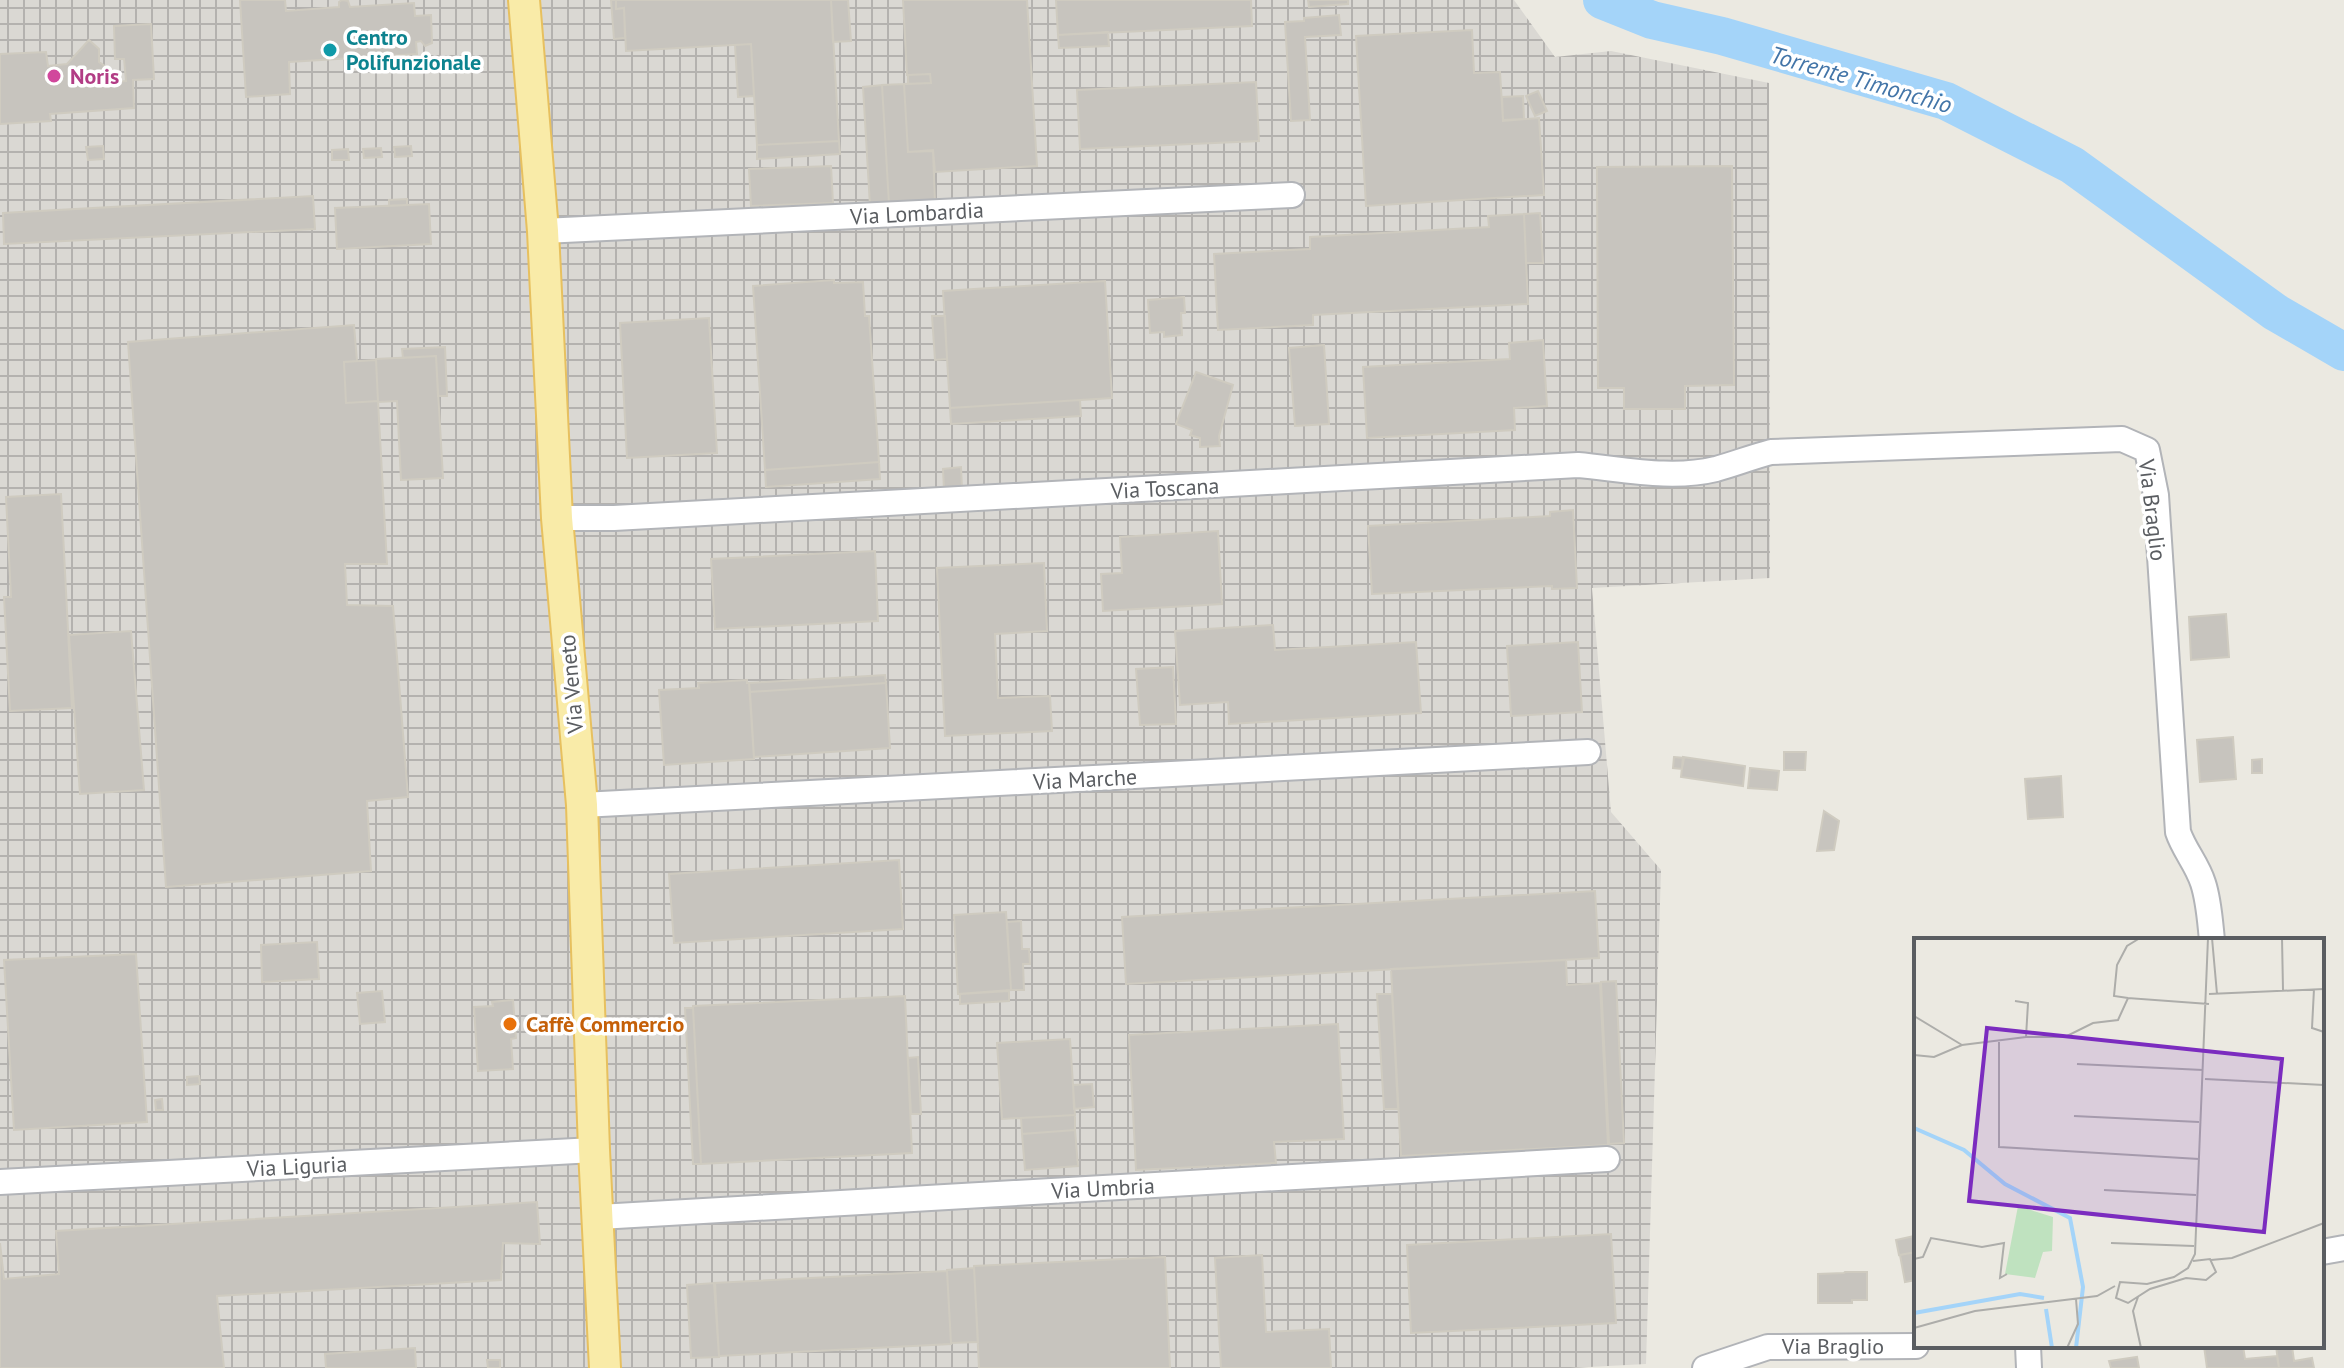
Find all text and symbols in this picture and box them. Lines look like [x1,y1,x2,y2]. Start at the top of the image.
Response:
place label: Centro Polifunzionale [346,23,481,76]
water label: Torrente Timonchio [1767,39,1956,120]
marker: Centro Polifunzionale [321,41,339,59]
place label: Noris [70,62,119,90]
marker: Noris [45,67,63,85]
street label: Via Lombardia [848,196,985,231]
street label: Via Braglio [2133,457,2173,563]
street label: Via Toscana [1109,471,1220,505]
street label: Via Veneto [553,633,589,736]
street label: Via Marche [1031,762,1138,796]
inset map [1914,938,2324,1348]
place label: Caffè Commercio [526,1010,685,1038]
marker: Caffè Commercio [501,1015,519,1033]
street label: Via Liguria [245,1149,348,1183]
street label: Via Umbria [1050,1171,1155,1205]
street label: Via Braglio [1781,1332,1884,1360]

